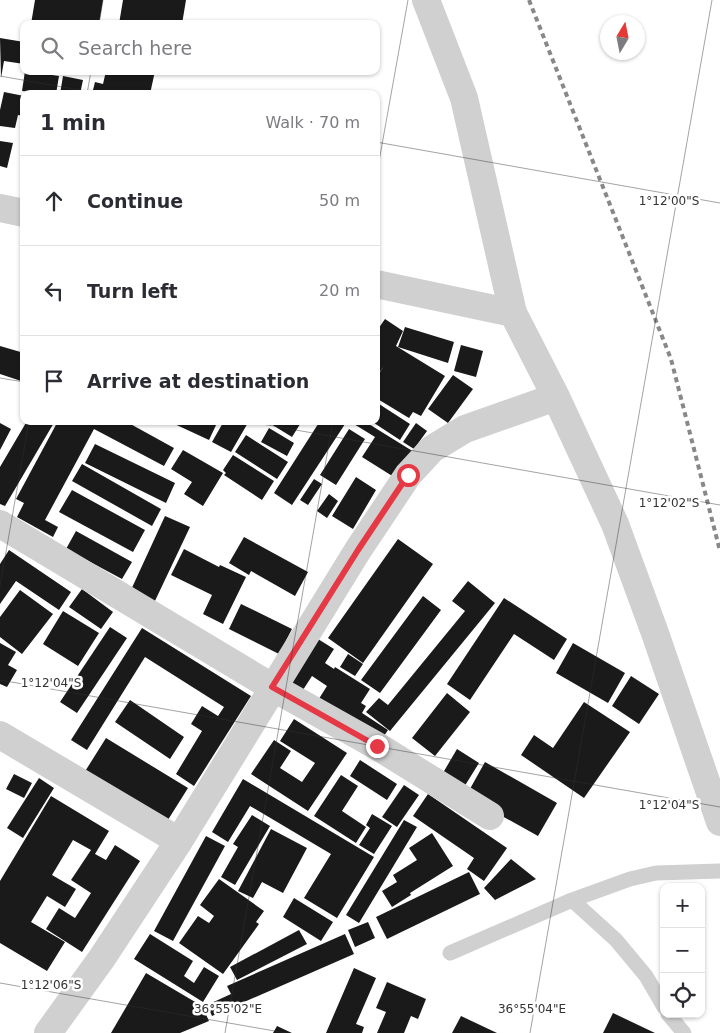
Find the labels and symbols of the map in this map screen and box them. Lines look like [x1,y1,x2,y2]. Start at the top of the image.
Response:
north arrow [600,15,645,60]
text: 1°12'00"S [639,194,699,208]
route start [397,464,420,487]
text: 1°12'02"S [639,496,699,510]
text: 1°12'04"S [21,676,81,690]
route end [366,735,389,758]
text: 1°12'04"S [639,798,699,812]
text: 1°12'06"S [21,978,81,992]
text: 36°55'02"E [194,1002,262,1016]
text: 36°55'04"E [498,1002,566,1016]

